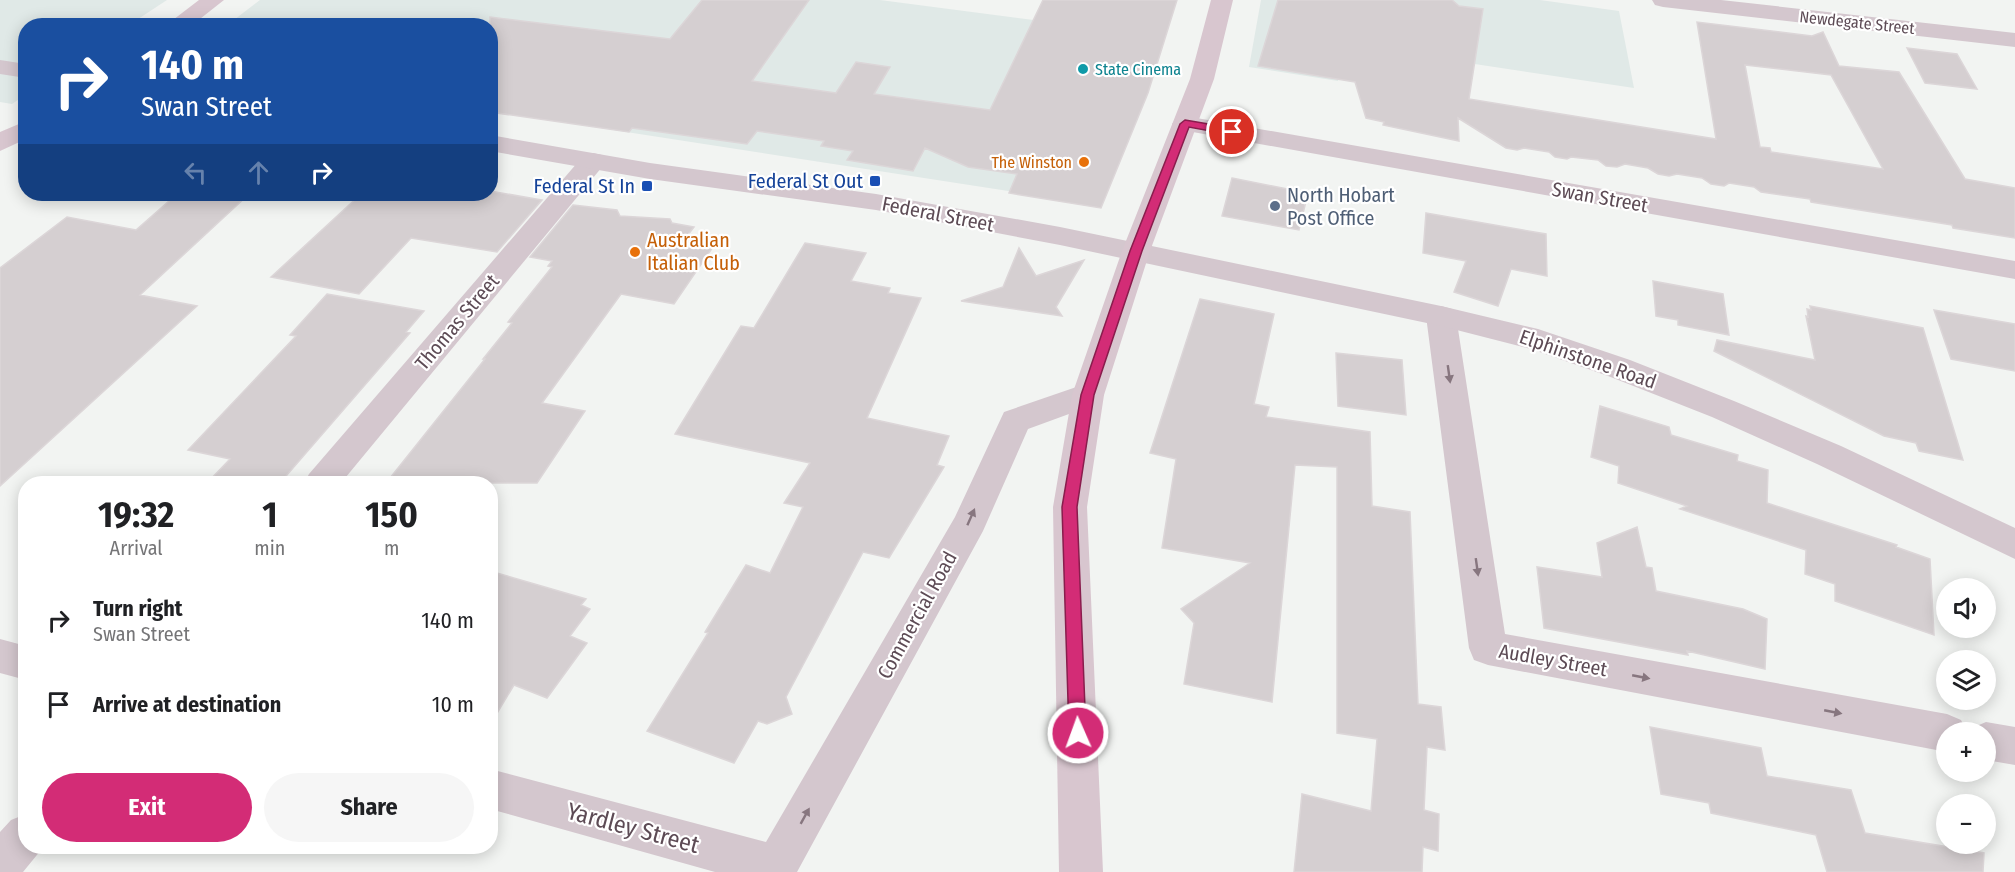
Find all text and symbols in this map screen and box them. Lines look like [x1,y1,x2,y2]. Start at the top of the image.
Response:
street label: Newdegate Street [1798,7,1916,38]
text: 140 m [141,40,244,90]
icon: right [42,42,120,120]
place label: State Cinema [1095,60,1181,79]
marker: State Cinema [1076,62,1090,76]
text: Swan Street [141,91,272,123]
pin [1206,106,1257,157]
icon: arrive [1215,115,1248,148]
place label: The Winston [991,153,1072,172]
marker: The Winston [1077,155,1091,169]
icon: left [179,156,212,189]
icon: ahead [242,156,275,189]
icon: right [305,156,338,189]
place label: Federal St Out [748,169,863,193]
place label: Federal St In [534,174,635,198]
marker: Federal St Out [868,174,882,188]
street label: Swan Street [1550,177,1650,217]
marker: Federal St In [640,179,654,193]
place label: North Hobart Post Office [1287,183,1395,230]
street label: Federal Street [880,191,997,237]
marker: North Hobart Post Office [1268,199,1282,213]
place label: Australian Italian Club [647,228,740,275]
marker: Australian Italian Club [628,245,642,259]
street label: Thomas Street [410,269,504,375]
street label: Elphinstone Road [1516,324,1660,394]
one-way arrow [1445,365,1454,384]
text: 19:32 [98,493,174,537]
text: 1 [262,493,277,537]
text: 150 [365,493,418,537]
one-way arrow [967,509,976,526]
text: Arrival [110,536,163,560]
text: min [254,536,285,560]
text: m [384,536,399,560]
street label: Commercial Road [872,547,962,683]
one-way arrow [1472,558,1481,577]
map controls [1936,578,1996,854]
button: sound [1936,578,1996,638]
text: Turn right [93,595,182,622]
icon: right [42,604,75,637]
text: 140 m [421,607,474,634]
text: Swan Street [93,622,190,646]
street label: Audley Street [1497,639,1609,681]
button: layers [1936,650,1996,710]
one-way arrow [1632,672,1651,681]
icon: arrive [42,688,75,721]
text: Arrive at destination [93,691,281,718]
text: 10 m [432,691,474,718]
position arrow [1046,701,1110,765]
one-way arrow [1823,708,1842,717]
button: + [1936,722,1996,782]
button: Exit [42,773,252,842]
button: Share [264,773,474,842]
button: − [1936,794,1996,854]
street label: Yardley Street [564,797,702,859]
one-way arrow [799,808,810,824]

